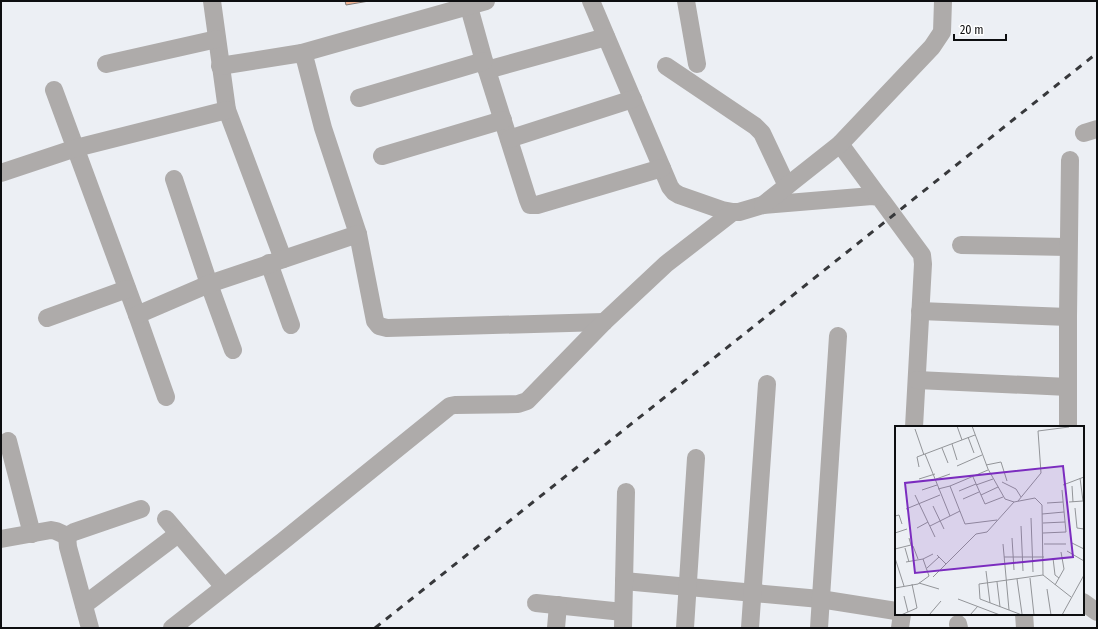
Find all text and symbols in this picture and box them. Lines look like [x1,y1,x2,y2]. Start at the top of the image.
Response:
scale bar [954,16,1006,42]
text: 20 m [960,23,984,37]
inset map [895,426,1084,615]

